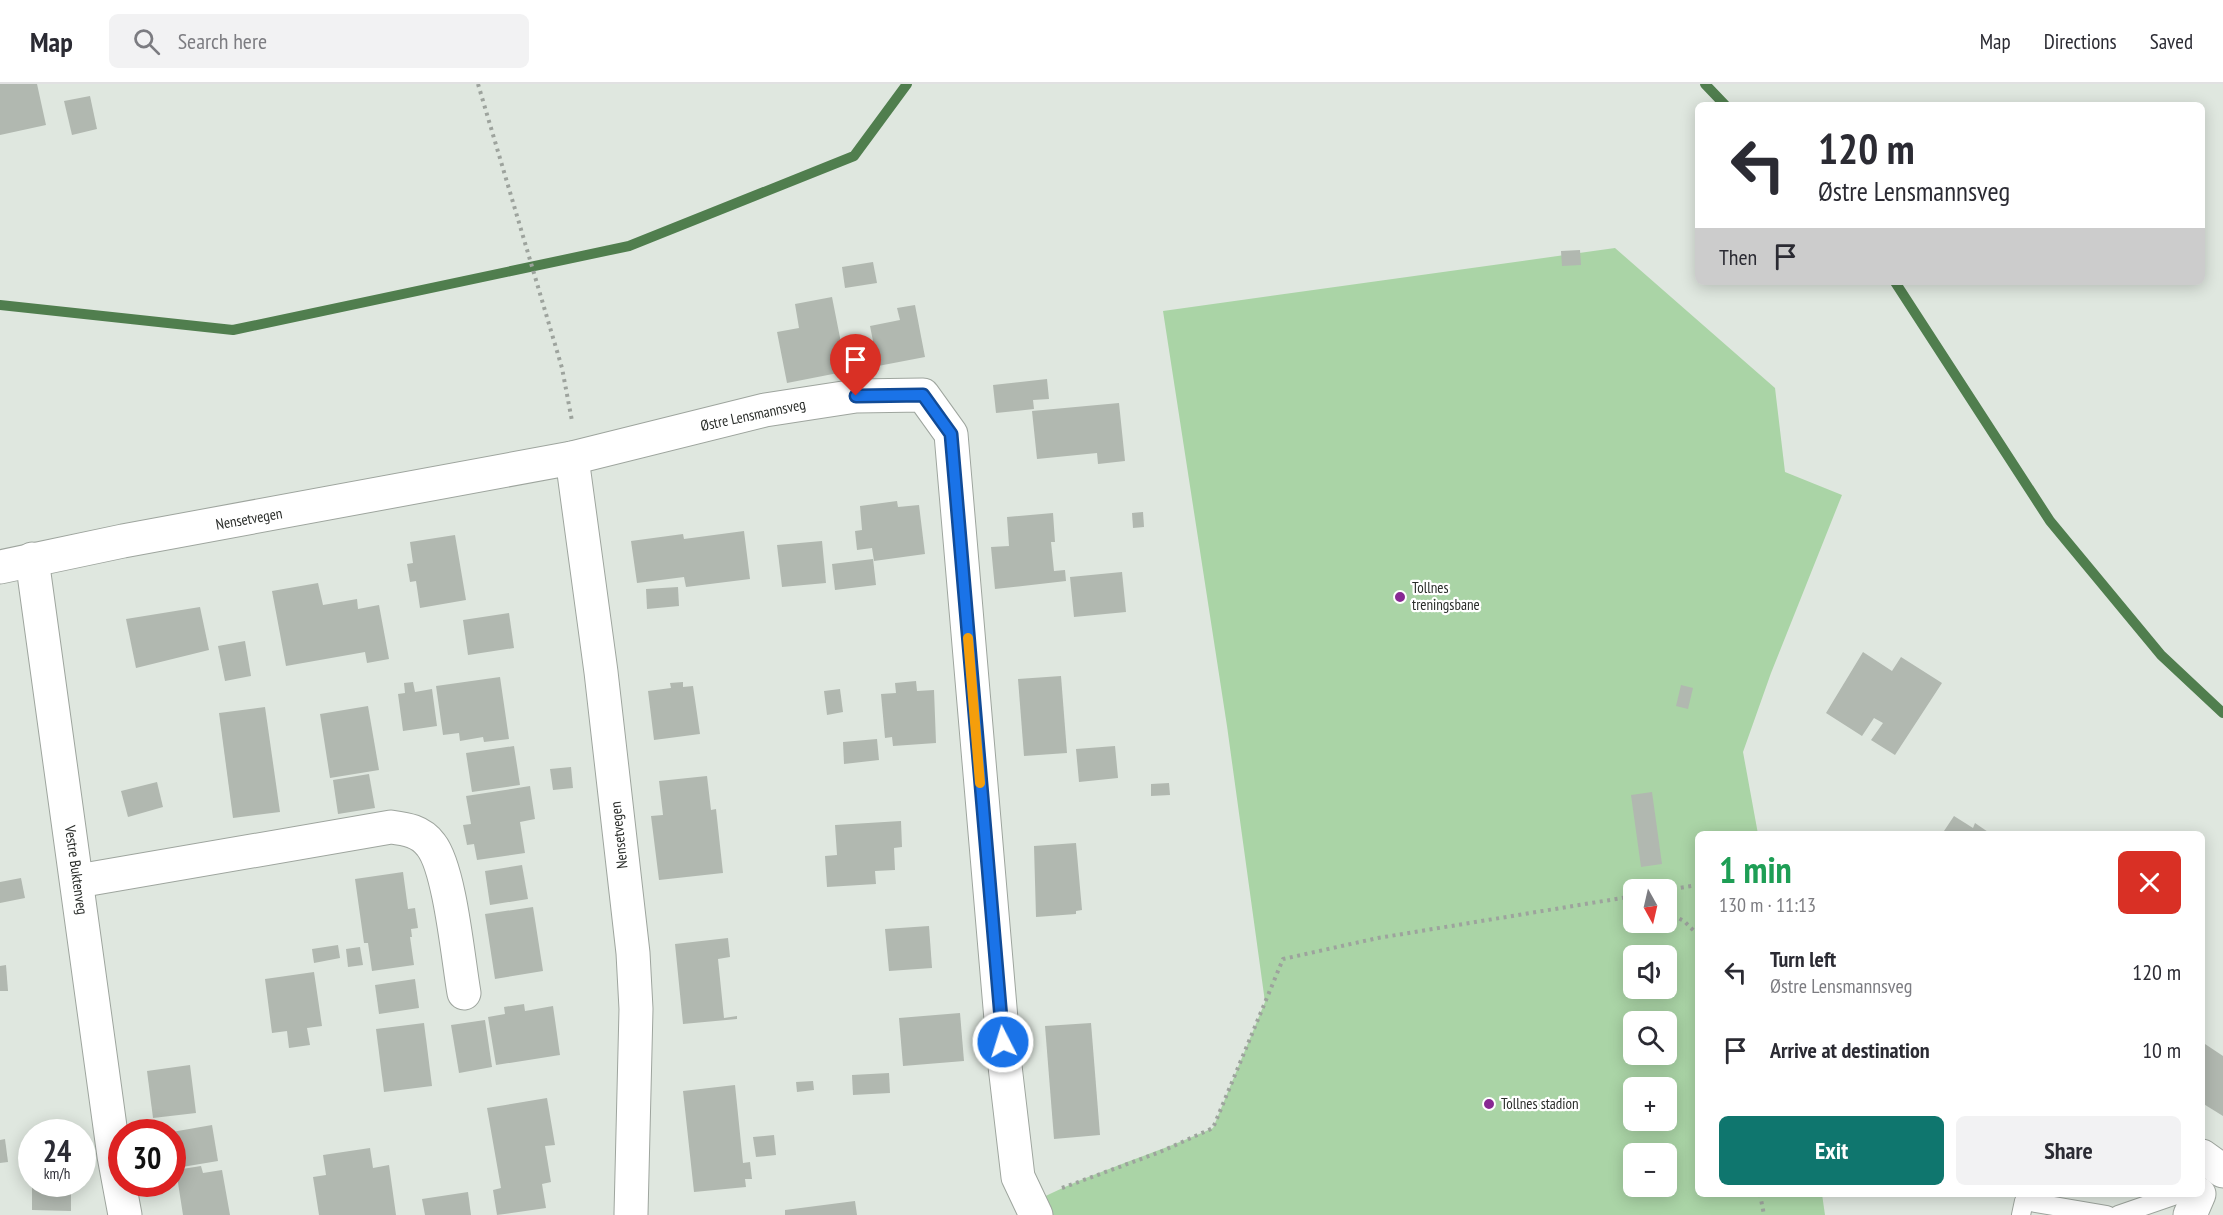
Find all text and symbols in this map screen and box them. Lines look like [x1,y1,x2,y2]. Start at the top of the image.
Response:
search box [109,14,529,68]
text: Map [30,23,73,60]
icon: search [130,25,163,58]
text: Search here [178,27,267,55]
text: Map [1980,28,2011,55]
text: Directions [2044,28,2117,55]
text: Saved [2150,28,2193,55]
text: 120 m [1818,121,1915,176]
icon: left [1719,126,1797,204]
text: Østre Lensmannsveg [1818,174,2010,208]
icon: arrive [1769,240,1802,273]
text: Then [1719,243,1757,271]
pin [830,334,881,396]
icon: arrive [839,343,872,376]
street label: Østre Lensmannsveg [699,394,807,435]
street label: Nensetvegen [214,503,284,534]
place label: Tollnes treningsbane [1412,578,1480,614]
marker: Tollnes treningsbane [1393,590,1407,604]
street label: Nensetvegen [606,801,631,870]
street label: Vestre Buktenveg [61,823,92,916]
text: 1 min [1719,846,1792,893]
button: close [2118,851,2181,914]
north arrow [1623,879,1677,933]
map controls [1623,879,1677,1197]
text: 130 m · 11:13 [1719,892,1816,918]
button: sound [1623,945,1677,999]
text: Turn left [1770,945,1836,973]
icon: left [1719,956,1752,989]
text: 120 m [2132,958,2181,986]
text: Østre Lensmannsveg [1770,973,1912,999]
position arrow [971,1010,1035,1074]
button: search [1623,1011,1677,1065]
icon: arrive [1719,1034,1752,1067]
text: Arrive at destination [1770,1036,1930,1064]
text: 10 m [2142,1036,2181,1064]
button: + [1623,1077,1677,1131]
place label: Tollnes stadion [1501,1094,1579,1113]
marker: Tollnes stadion [1482,1097,1496,1111]
button: Exit [1719,1116,1944,1185]
button: Share [1956,1116,2181,1185]
speed limit sign: 30 [108,1119,186,1197]
text: 24 [43,1131,71,1170]
button: − [1623,1143,1677,1197]
text: km/h [44,1164,70,1183]

